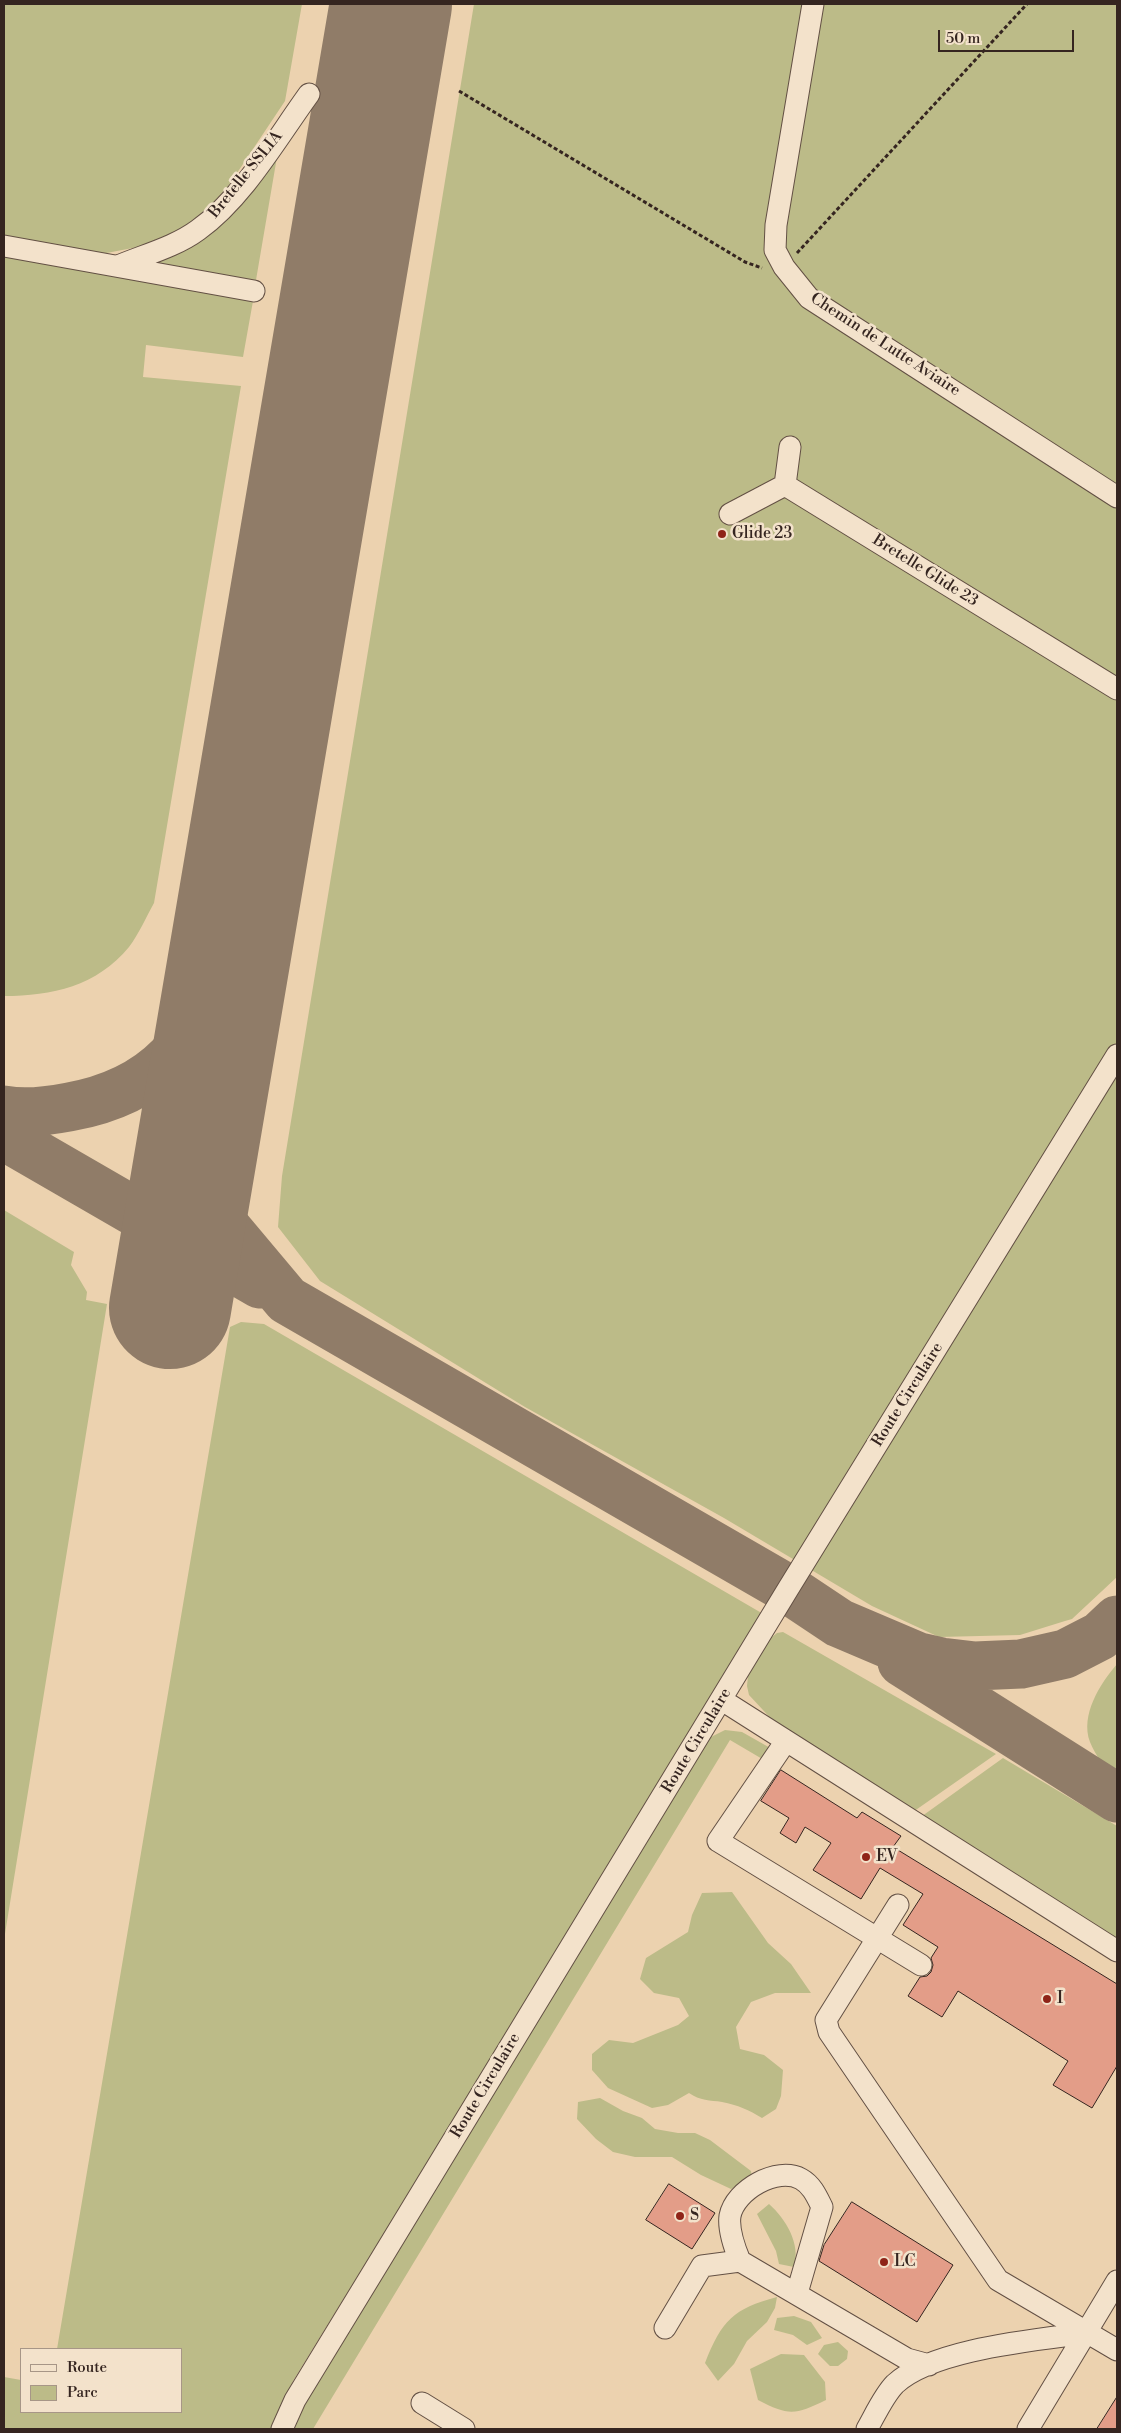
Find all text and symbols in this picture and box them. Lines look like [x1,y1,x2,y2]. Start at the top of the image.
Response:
scale bar [941,20,1077,52]
text: 50 m [946,29,980,48]
street label: Bretelle SSLIA [205,127,287,223]
street label: Chemin de Lutte Aviaire [806,289,964,401]
place label: Glide 23 [732,524,792,544]
marker: Glide 23 [716,528,728,540]
street label: Bretelle Glide 23 [869,531,981,611]
street label: Route Circulaire [868,1339,948,1451]
street label: Route Circulaire [658,1685,736,1797]
place label: EV [876,1847,898,1867]
marker: EV [860,1851,872,1863]
place label: I [1057,1989,1063,2009]
marker: I [1041,1993,1053,2005]
street label: Route Circulaire [447,2030,525,2142]
place label: S [690,2206,699,2226]
marker: S [674,2210,686,2222]
place label: LC [894,2252,915,2272]
marker: LC [878,2256,890,2268]
legend [20,2348,182,2413]
text: Route [67,2358,107,2377]
text: Parc [67,2383,98,2402]

